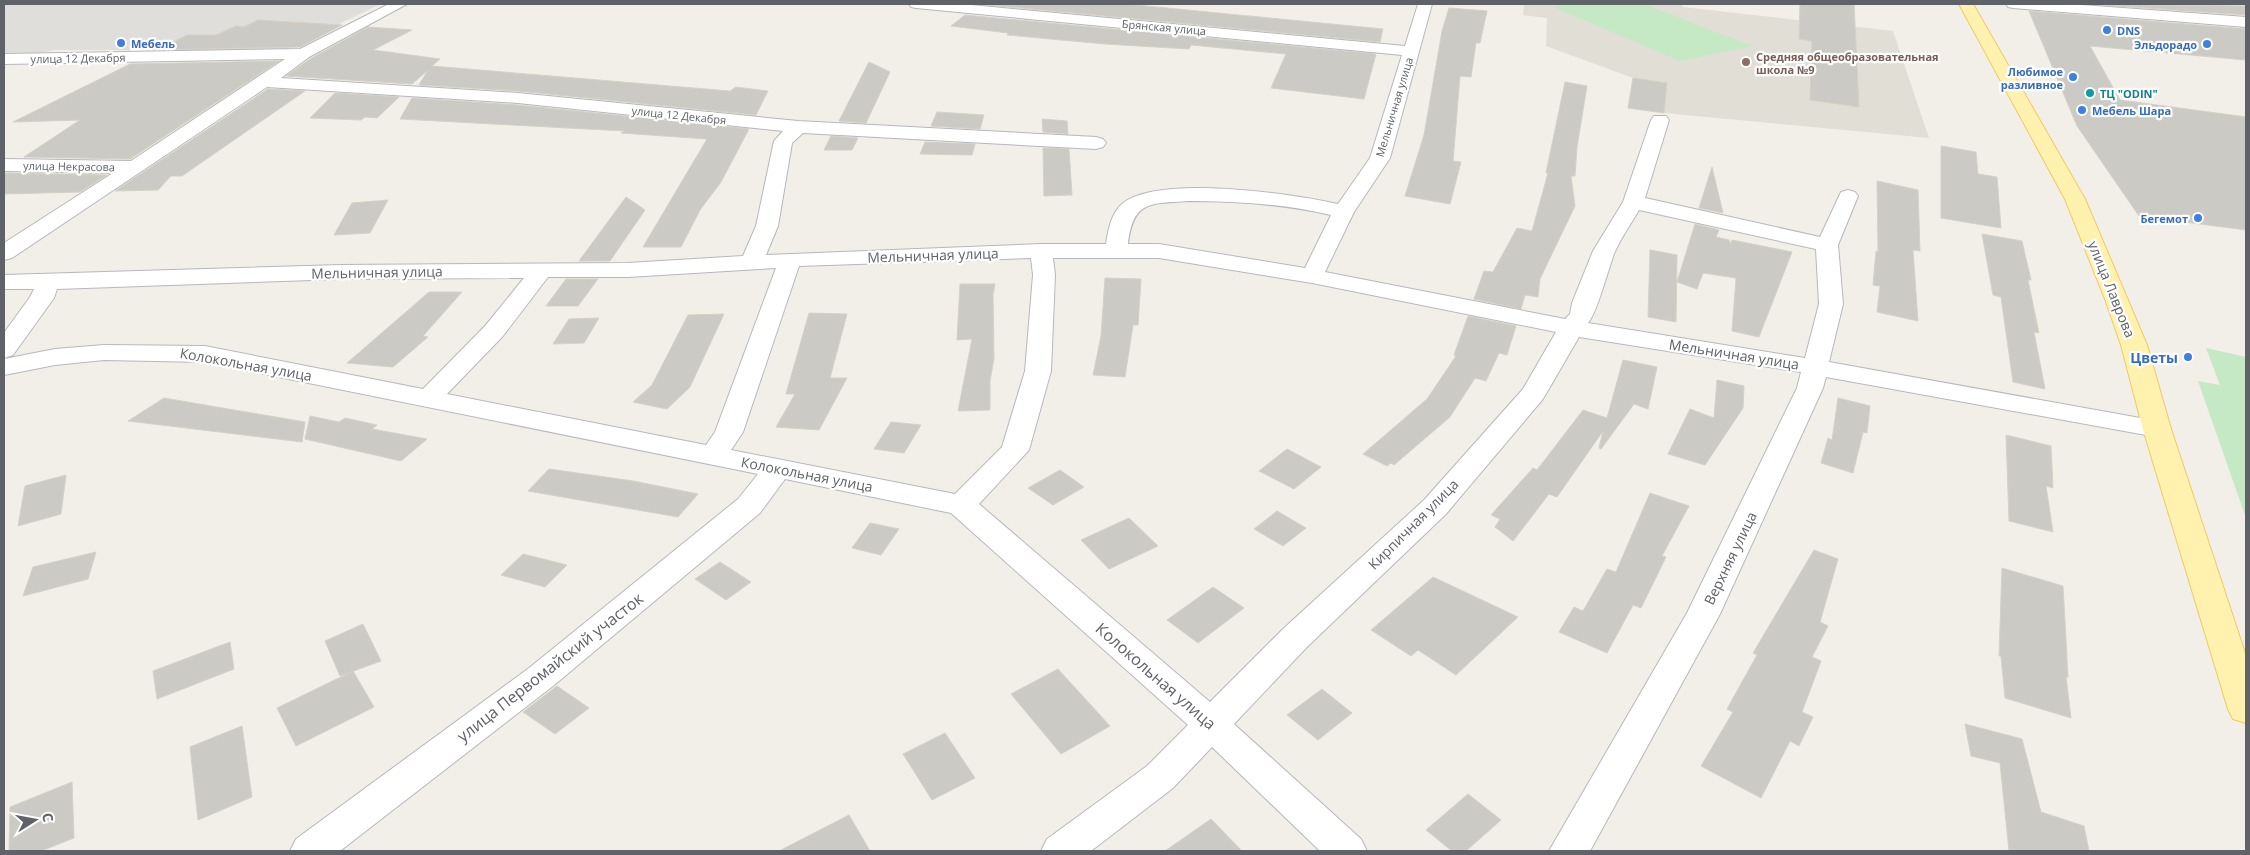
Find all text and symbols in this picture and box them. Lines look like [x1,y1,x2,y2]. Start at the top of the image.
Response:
street label: Брянская улица [1121,16,1207,38]
place label: DNS [2117,23,2140,38]
marker: DNS [2101,24,2113,36]
place label: Мебель [131,36,175,51]
marker: Мебель [115,37,127,49]
place label: Эльдорадо [2134,37,2197,52]
marker: Эльдорадо [2201,38,2213,50]
place label: Средняя общеобразовательная школа №9 [1756,49,1939,77]
street label: улица 12 Декабря [30,50,126,66]
street label: Мельничная улица [1372,55,1416,159]
marker: Средняя общеобразовательная школа №9 [1740,56,1752,68]
place label: Любимое разливное [2001,64,2063,92]
marker: Любимое разливное [2067,71,2079,83]
place label: ТЦ "ODIN" [2100,86,2158,101]
marker: ТЦ "ODIN" [2084,87,2096,99]
street label: улица 12 Декабря [631,103,727,127]
place label: Мебель Шара [2092,103,2171,118]
marker: Мебель Шара [2076,104,2088,116]
street label: улица Некрасова [23,158,115,174]
place label: Бегемот [2141,211,2188,226]
marker: Бегемот [2192,212,2204,224]
street label: улица Лаврова [2084,238,2140,340]
street label: Мельничная улица [867,243,999,267]
street label: Мельничная улица [311,261,443,283]
street label: Мельничная улица [1668,334,1800,374]
street label: Колокольная улица [178,343,314,385]
place label: Цветы [2130,348,2178,367]
marker: Цветы [2182,351,2194,363]
street label: Колокольная улица [740,452,874,496]
street label: Кирпичная улица [1364,475,1462,573]
street label: Верхняя улица [1699,508,1761,608]
street label: улица Первомайский участок [452,587,648,747]
street label: Колокольная улица [1091,618,1221,734]
north arrow [10,795,60,845]
text: С [38,811,58,824]

